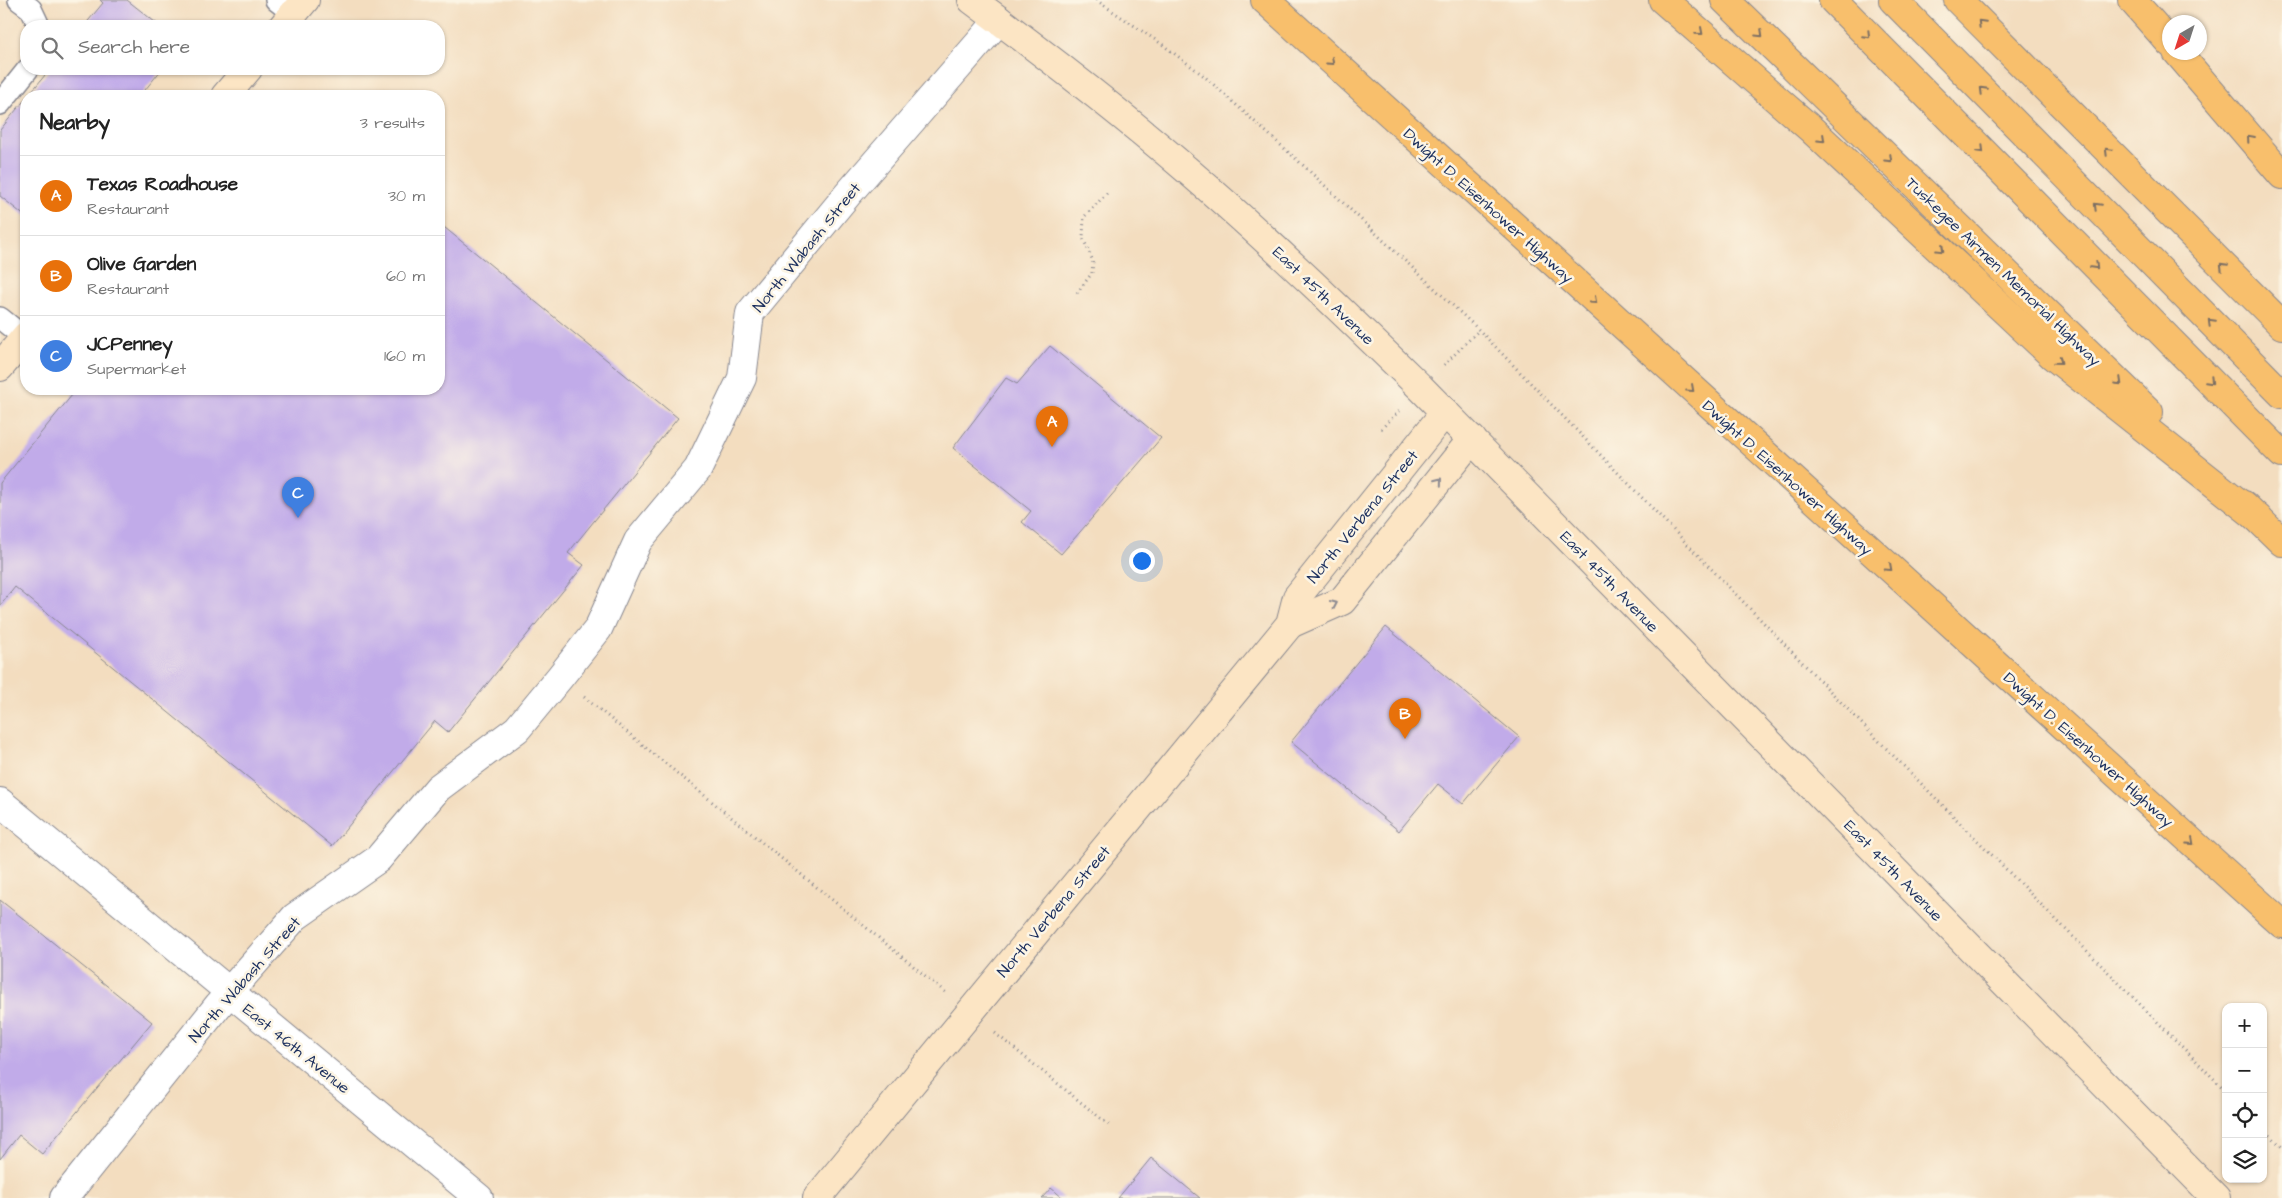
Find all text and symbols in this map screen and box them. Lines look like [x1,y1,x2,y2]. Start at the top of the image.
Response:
north arrow [2162,15,2207,60]
search box [20,20,445,75]
one-way arrow [1978,20,1987,29]
one-way arrow [1694,26,1703,35]
one-way arrow [1754,28,1763,37]
one-way arrow [1861,29,1870,38]
icon: search [38,34,66,62]
text: Search here [78,34,190,61]
one-way arrow [1326,56,1335,65]
one-way arrow [1979,87,1988,96]
text: Nearby [40,108,110,137]
text: 3 results [360,112,425,134]
street label: Dwight D. Eisenhower Highway [1398,123,1578,289]
one-way arrow [1816,133,1825,142]
one-way arrow [2247,134,2256,143]
one-way arrow [1975,144,1984,153]
one-way arrow [2105,147,2114,156]
one-way arrow [1883,154,1892,163]
text: Texas Roadhouse [87,171,238,198]
street label: Tuskegee Airmen Memorial Highway [1900,172,2106,372]
street label: North Wabash Street [748,178,866,317]
text: A [51,185,61,207]
text: 30 m [388,185,425,207]
text: Restaurant [87,198,169,220]
one-way arrow [2094,203,2103,212]
street label: East 45th Avenue [1268,241,1379,350]
one-way arrow [1936,243,1945,252]
text: Olive Garden [87,251,196,278]
one-way arrow [2090,260,2099,269]
one-way arrow [2220,262,2229,271]
text: B [50,265,62,287]
text: 60 m [386,265,425,287]
text: Restaurant [87,278,169,300]
one-way arrow [1588,295,1597,304]
one-way arrow [2208,318,2217,327]
text: JCPenney [87,331,173,358]
text: C [50,345,62,367]
text: 160 m [384,345,425,367]
one-way arrow [2054,355,2063,364]
text: Supermarket [87,358,186,380]
one-way arrow [2204,375,2213,384]
one-way arrow [2113,377,2122,386]
one-way arrow [1685,383,1694,392]
street label: Dwight D. Eisenhower Highway [1697,395,1877,561]
pin: A [1036,406,1068,447]
street label: North Verbena Street [1302,445,1424,588]
pin: C [282,477,314,518]
one-way arrow [1433,478,1441,487]
street label: East 45th Avenue [1555,526,1664,638]
your location [1129,548,1155,574]
one-way arrow [1884,562,1893,571]
one-way arrow [1329,600,1338,610]
street label: Dwight D. Eisenhower Highway [1998,667,2178,833]
pin: B [1389,698,1421,739]
street label: East 45th Avenue [1839,815,1948,927]
one-way arrow [2186,836,2195,845]
street label: North Verbena Street [992,841,1116,982]
street label: North Wabash Street [184,911,306,1048]
street label: East 46th Avenue [238,999,355,1099]
map controls [2222,1003,2267,1183]
button: + [2222,1003,2267,1048]
button: − [2222,1048,2267,1093]
button: locate [2222,1093,2267,1138]
button: layers [2222,1138,2267,1183]

